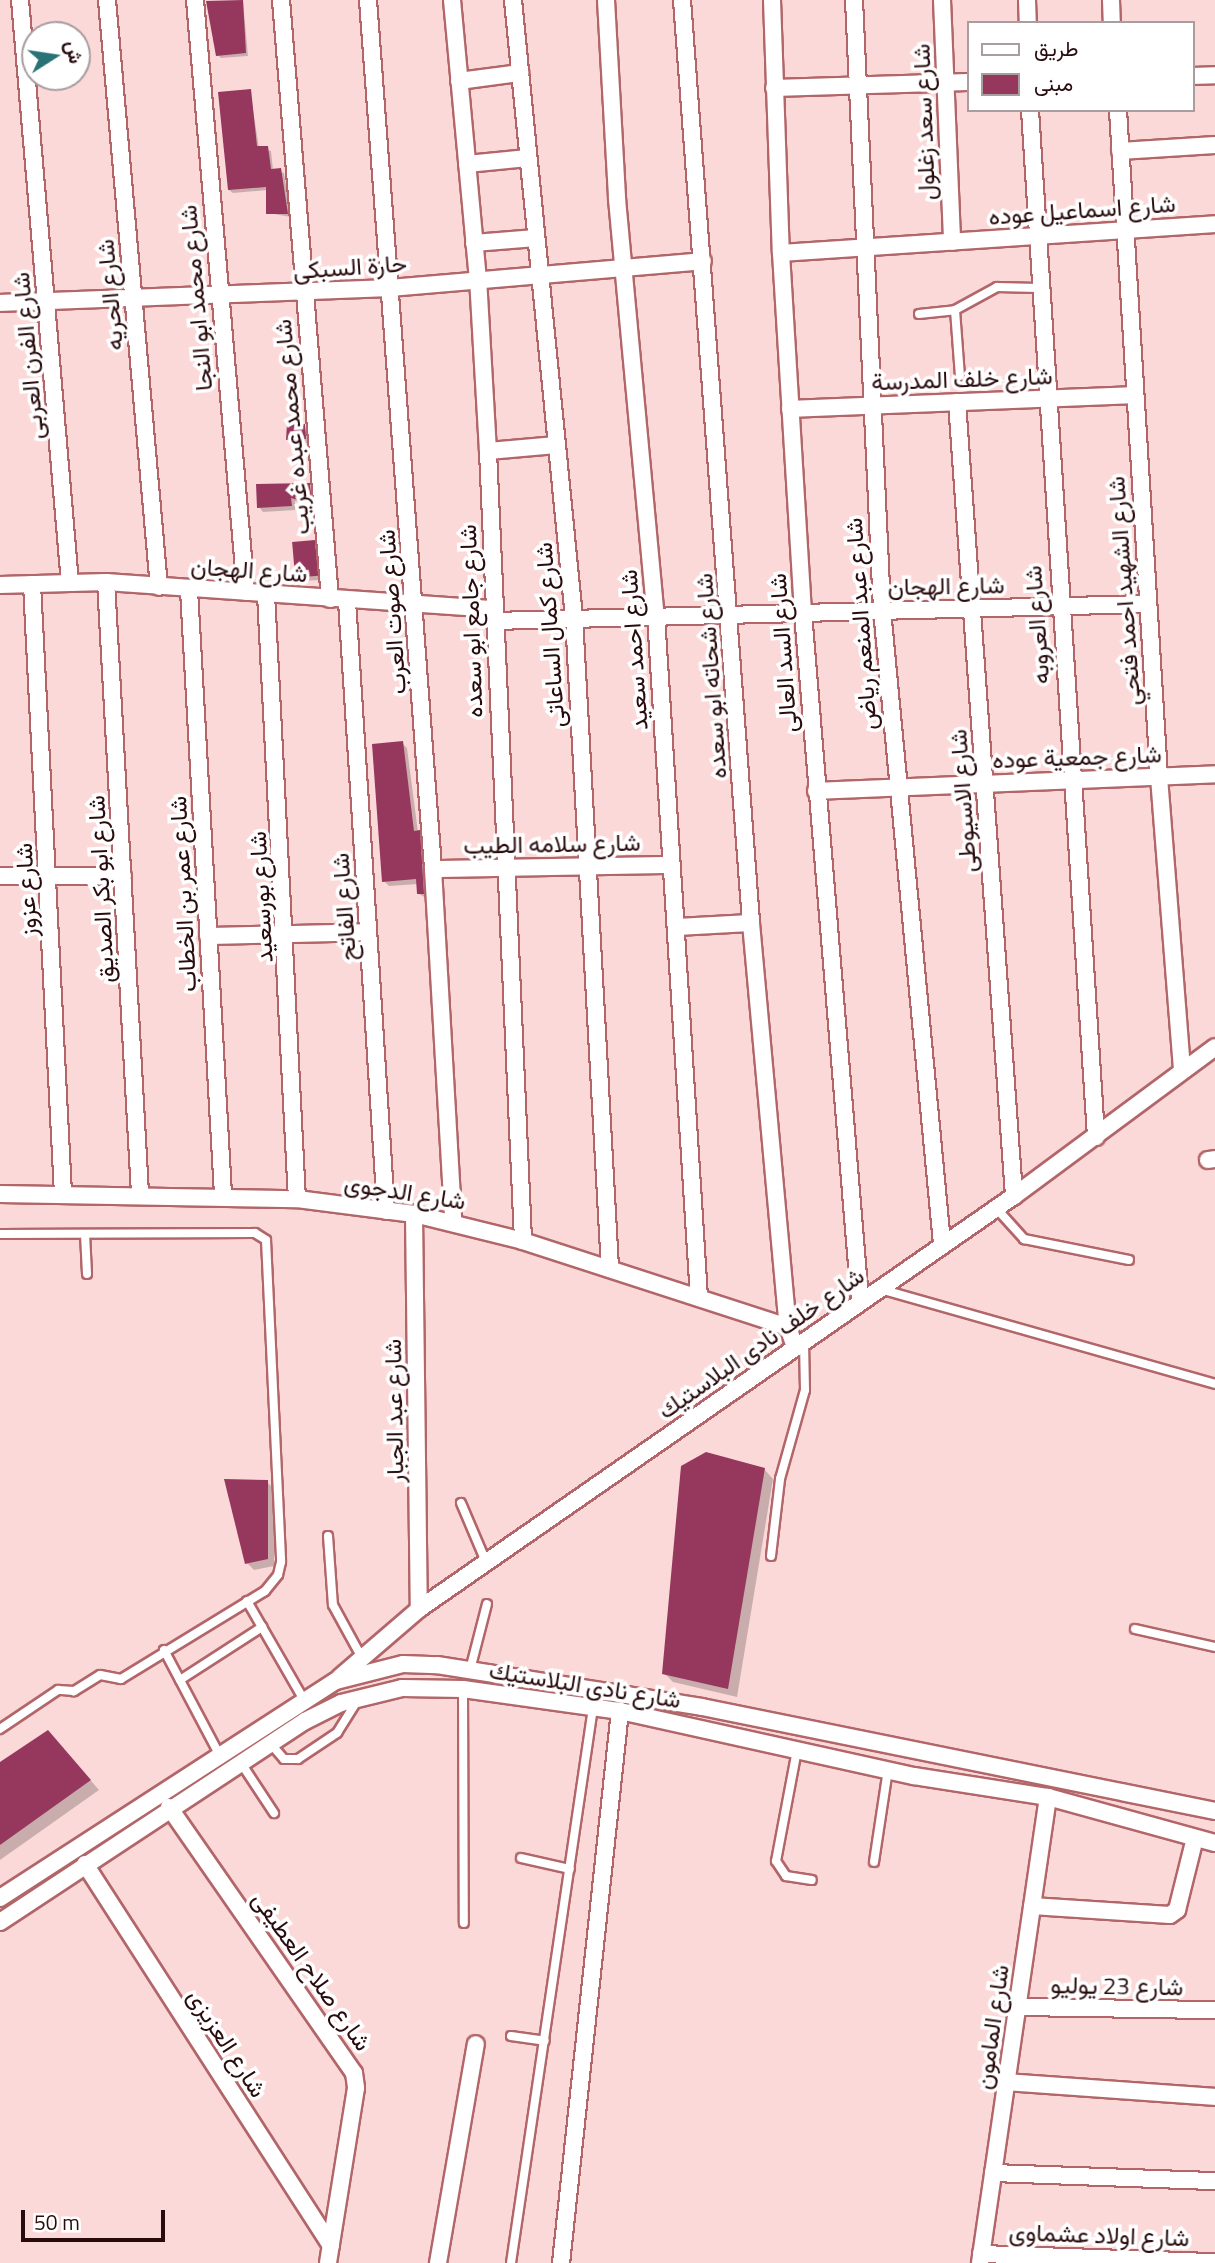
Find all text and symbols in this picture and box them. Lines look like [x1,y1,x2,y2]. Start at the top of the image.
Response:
north arrow [21,21,91,91]
legend [967,21,1194,112]
text: طريق [1034,32,1079,64]
text: ش [59,38,92,66]
street label: شارع سعد زغلول [907,43,941,201]
text: مبنى [1034,67,1073,99]
street label: شارع اسماعيل عوده [988,189,1176,231]
street label: شارع محمد ابو النجا [174,204,218,392]
street label: شارع الحريه [91,238,129,352]
street label: حارة السبكى [292,249,408,285]
street label: شارع الفرن العربى [6,271,50,441]
street label: شارع محمد عبده غريب [268,318,316,536]
street label: شارع خلف المدرسة [871,361,1053,397]
street label: شارع الشهيد احمد فتحي [1102,475,1146,707]
street label: شارع عبد المنعم رياض [839,517,883,731]
street label: شارع جامع ابو سعده [453,524,489,718]
street label: شارع صوت العرب [372,529,412,695]
street label: شارع كمال الساعاتى [529,541,571,729]
street label: شارع الهجان [190,552,308,588]
street label: شارع العروبه [1018,565,1056,685]
street label: شارع احمد سعيد [614,569,654,731]
street label: شارع الهجان [887,571,1005,601]
street label: شارع شحاته ابو سعده [689,572,733,780]
street label: شارع السد العالى [763,573,803,733]
street label: شارع الاسيوطى [944,728,982,874]
street label: شارع جمعية عوده [992,740,1162,774]
street label: شارع ابو بكر الصديق [82,794,120,984]
street label: شارع عمر بن الخطاب [163,795,203,993]
street label: شارع سلامه الطيب [463,828,641,860]
street label: شارع بورسعيد [243,830,279,964]
street label: شارع عزوز [9,842,43,938]
street label: شارع الفاتح [326,852,362,962]
street label: شارع الدجوى [342,1168,468,1216]
street label: شارع خلف نادى البلاستيك [652,1261,870,1425]
street label: شارع عبد الجبار [378,1339,410,1483]
street label: شارع نادى البلاستيك [487,1656,683,1714]
street label: شارع صلاح العطيفى [246,1886,378,2056]
street label: شارع المامون [969,1963,1015,2091]
street label: شارع 23 يوليو [1050,1970,1184,2002]
street label: شارع العزيزى [181,1983,273,2103]
scale bar [24,2196,168,2240]
text: 50 m [34,2206,80,2238]
street label: شارع اولاد عشماوى [1008,2217,1190,2253]

